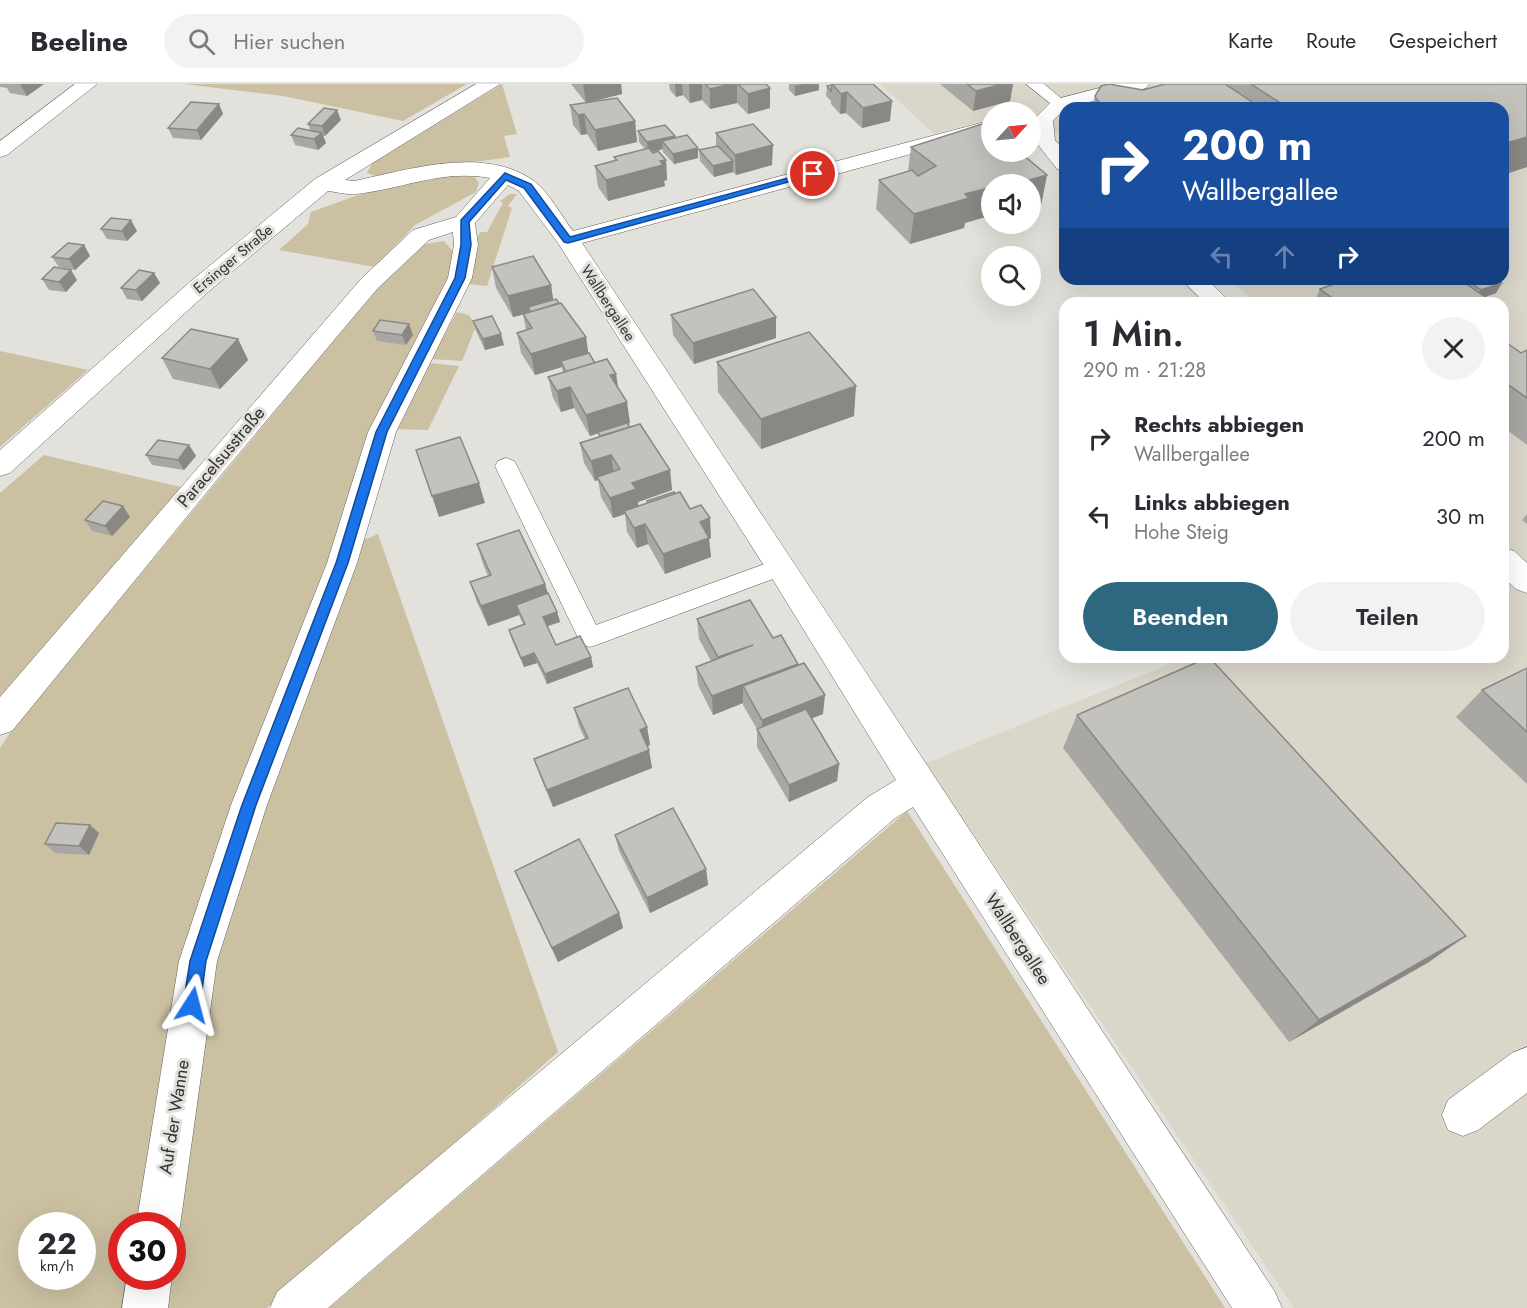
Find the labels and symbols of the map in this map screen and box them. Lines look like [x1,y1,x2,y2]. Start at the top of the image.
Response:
north arrow [981,102,1041,162]
pin [787,148,838,199]
street label: Ersinger Straße [189,219,278,299]
street label: Wallbergallee [575,261,641,346]
street label: Paracelsusstraße [171,401,271,513]
street label: Wallbergallee [979,888,1057,990]
position arrow [160,973,224,1037]
street label: Auf der Wanne [152,1058,196,1176]
speed limit sign: 30 [108,1212,186,1290]

